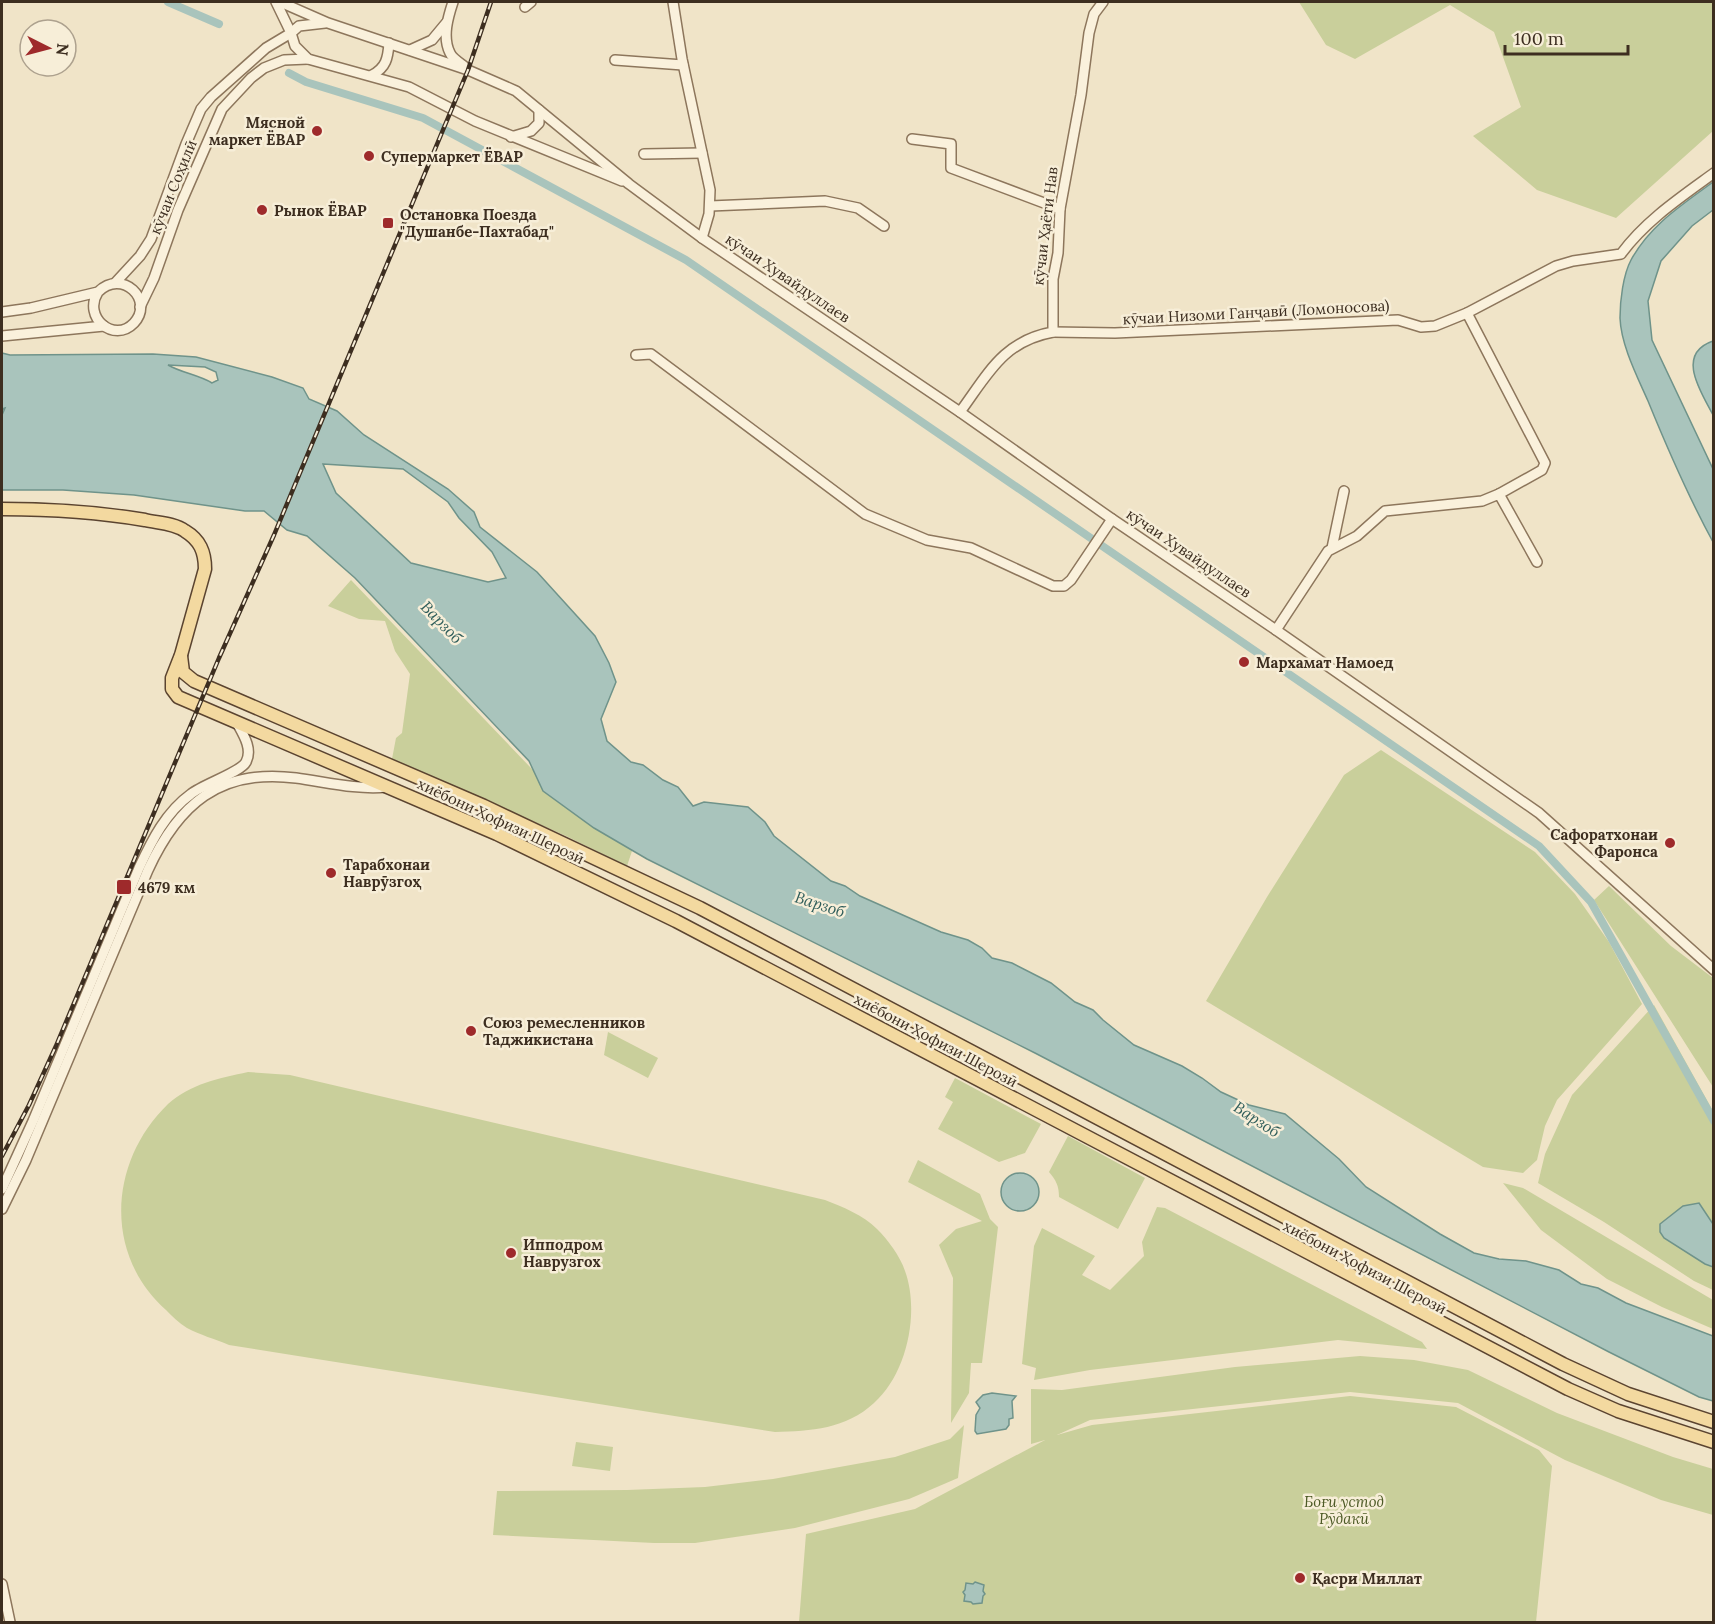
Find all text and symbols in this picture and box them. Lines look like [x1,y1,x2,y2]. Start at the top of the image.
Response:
north arrow [18,18,78,78]
scale bar [1505,18,1628,56]
text: 100 m [1514,27,1564,50]
text: N [52,42,74,57]
place label: Мясной маркет ЁВАР [209,113,305,149]
marker: Мясной маркет ЁВАР [310,124,324,138]
street label: кӯчаи Соҳилӣ [145,137,201,237]
place label: Супермаркет ЁВАР [381,147,523,166]
marker: Супермаркет ЁВАР [362,149,376,163]
street label: кӯчаи Ҳаёти Нав [1028,166,1062,286]
place label: Рынок ЁВАР [274,201,367,220]
marker: Рынок ЁВАР [255,203,269,217]
place label: Остановка Поезда "Душанбе-Пахтабад" [400,205,554,241]
marker: Остановка Поезда "Душанбе-Пахтабад" [381,216,395,230]
street label: кӯчаи Хувайдуллаев [722,229,854,327]
street label: кӯчаи Низоми Ганҷавӣ (Ломоносова) [1122,296,1390,329]
street label: кӯчаи Хувайдуллаев [1123,504,1255,602]
water label: Варзоб [417,597,468,648]
place label: Мархамат Намоед [1256,653,1394,672]
marker: Мархамат Намоед [1237,655,1251,669]
street label: хиёбони Ҳофизи Шерозӣ [415,774,587,868]
place label: Сафоратхонаи Фаронса [1550,825,1658,861]
marker: Сафоратхонаи Фаронса [1663,836,1677,850]
place label: Тарабхонаи Наврӯзгоҳ [343,855,430,891]
marker: Тарабхонаи Наврӯзгоҳ [324,866,338,880]
marker: 4679 км [115,878,133,896]
place label: 4679 км [138,878,195,897]
water label: Варзоб [792,887,848,922]
street label: хиёбони Ҳофизи Шерозӣ [851,989,1021,1091]
place label: Союз ремесленников Таджикистана [483,1013,646,1049]
marker: Союз ремесленников Таджикистана [464,1024,478,1038]
water label: Варзоб [1230,1097,1285,1142]
street label: хиёбони Ҳофизи Шерозӣ [1280,1216,1450,1318]
place label: Ипподром Наврузгох [523,1235,603,1271]
marker: Ипподром Наврузгох [504,1246,518,1260]
park label: Боғи устод Рӯдакӣ [1304,1492,1384,1528]
place label: Қасри Миллат [1312,1569,1422,1588]
marker: Қасри Миллат [1293,1571,1307,1585]

